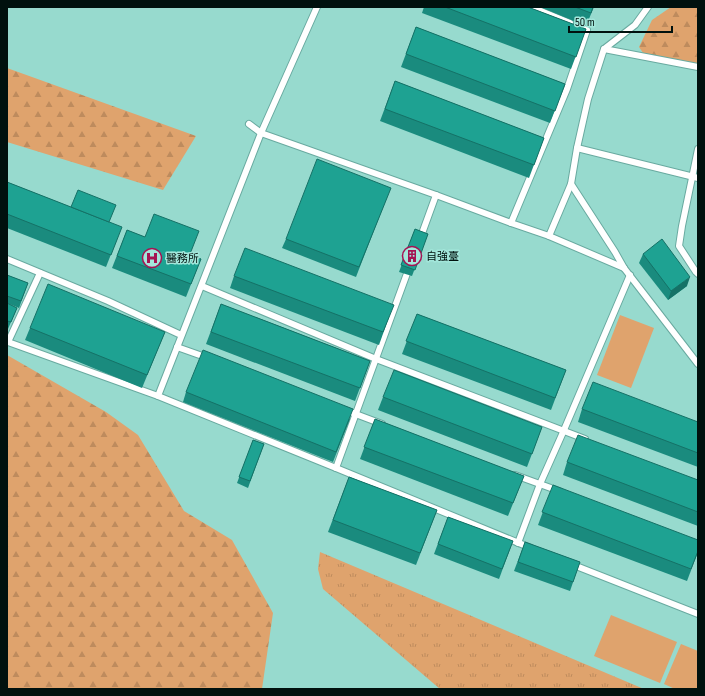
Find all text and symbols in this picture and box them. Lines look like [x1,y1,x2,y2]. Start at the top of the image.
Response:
scale bar [569,8,672,34]
text: 50 m [575,15,595,30]
building icon: 自強臺 [401,245,423,267]
hospital icon: 醫務所 [141,247,163,269]
place label: 自強臺 [426,250,459,263]
place label: 醫務所 [166,252,199,265]

